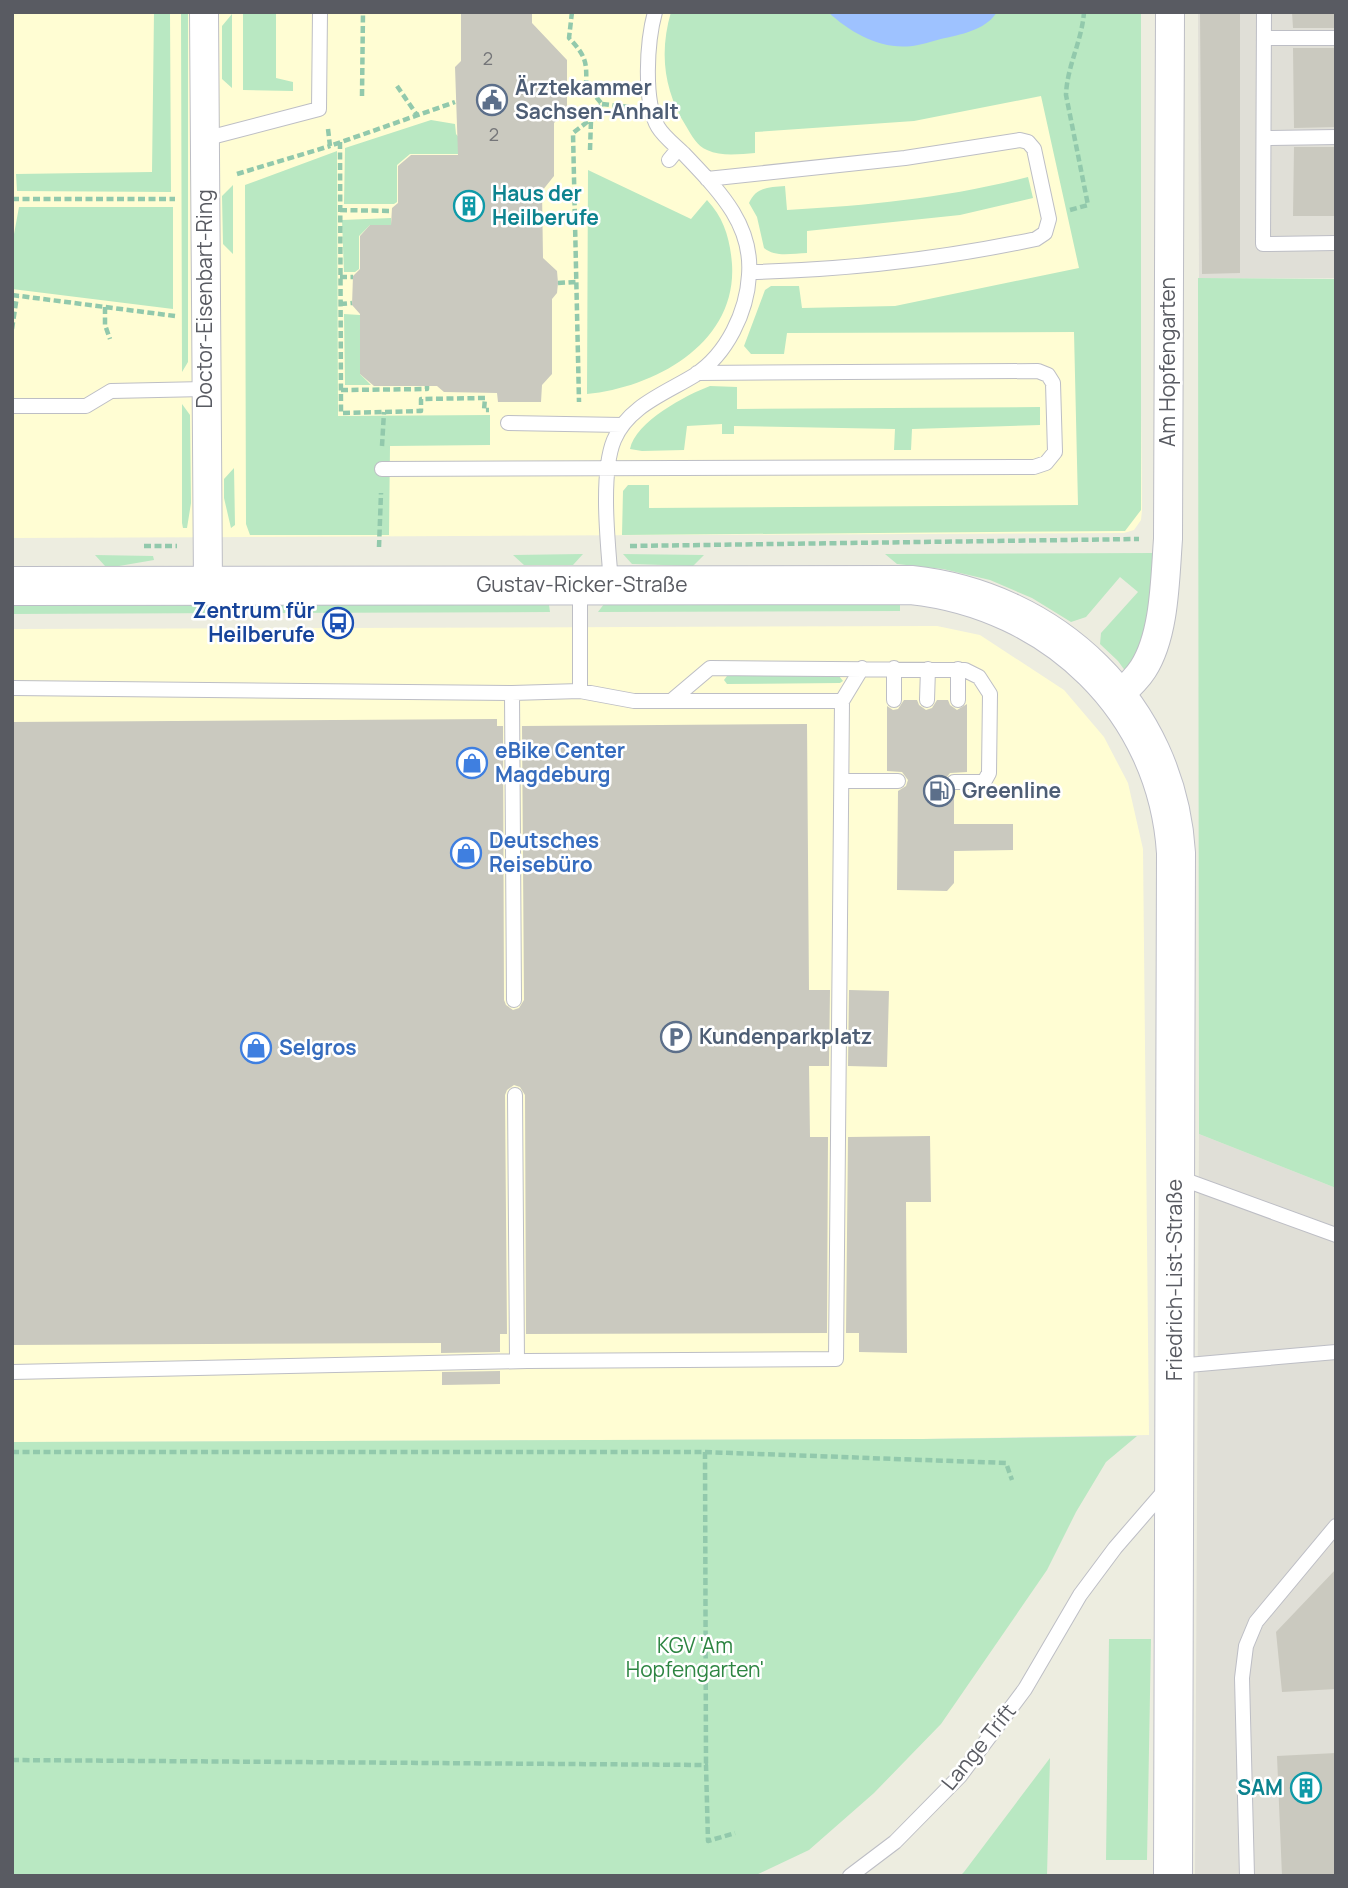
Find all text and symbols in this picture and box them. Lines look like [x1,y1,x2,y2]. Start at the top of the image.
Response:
house number: 2 [483,46,493,70]
place label: Ärztekammer Sachsen-Anhalt [515,73,679,125]
public building icon: Ärztekammer Sachsen-Anhalt [475,83,509,117]
house number: 2 [489,122,499,146]
place label: Haus der Heilberufe [492,179,599,231]
street label: Doctor-Eisenbart-Ring [190,189,218,409]
building icon: Haus der Heilberufe [452,189,486,223]
street label: Am Hopfengarten [1153,277,1181,447]
street label: Gustav-Ricker-Straße [476,570,688,598]
place label: Zentrum für Heilberufe [192,596,315,648]
bus stop icon: Zentrum für Heilberufe [321,606,355,640]
place label: eBike Center Magdeburg [495,736,625,788]
shop icon: eBike Center Magdeburg [455,746,489,780]
fuel station icon: Greenline [922,774,956,808]
place label: Greenline [962,776,1061,804]
place label: Deutsches Reisebüro [489,826,599,878]
shop icon: Deutsches Reisebüro [449,836,483,870]
parking icon: Kundenparkplatz [659,1020,693,1054]
place label: Kundenparkplatz [699,1022,872,1050]
shop icon: Selgros [239,1031,273,1065]
place label: Selgros [279,1033,357,1061]
street label: Friedrich-List-Straße [1160,1179,1188,1381]
park label: KGV 'Am Hopfengarten' [626,1631,764,1683]
street label: Lange Trift [935,1697,1022,1795]
building icon: SAM [1289,1771,1323,1805]
place label: SAM [1237,1773,1283,1801]

